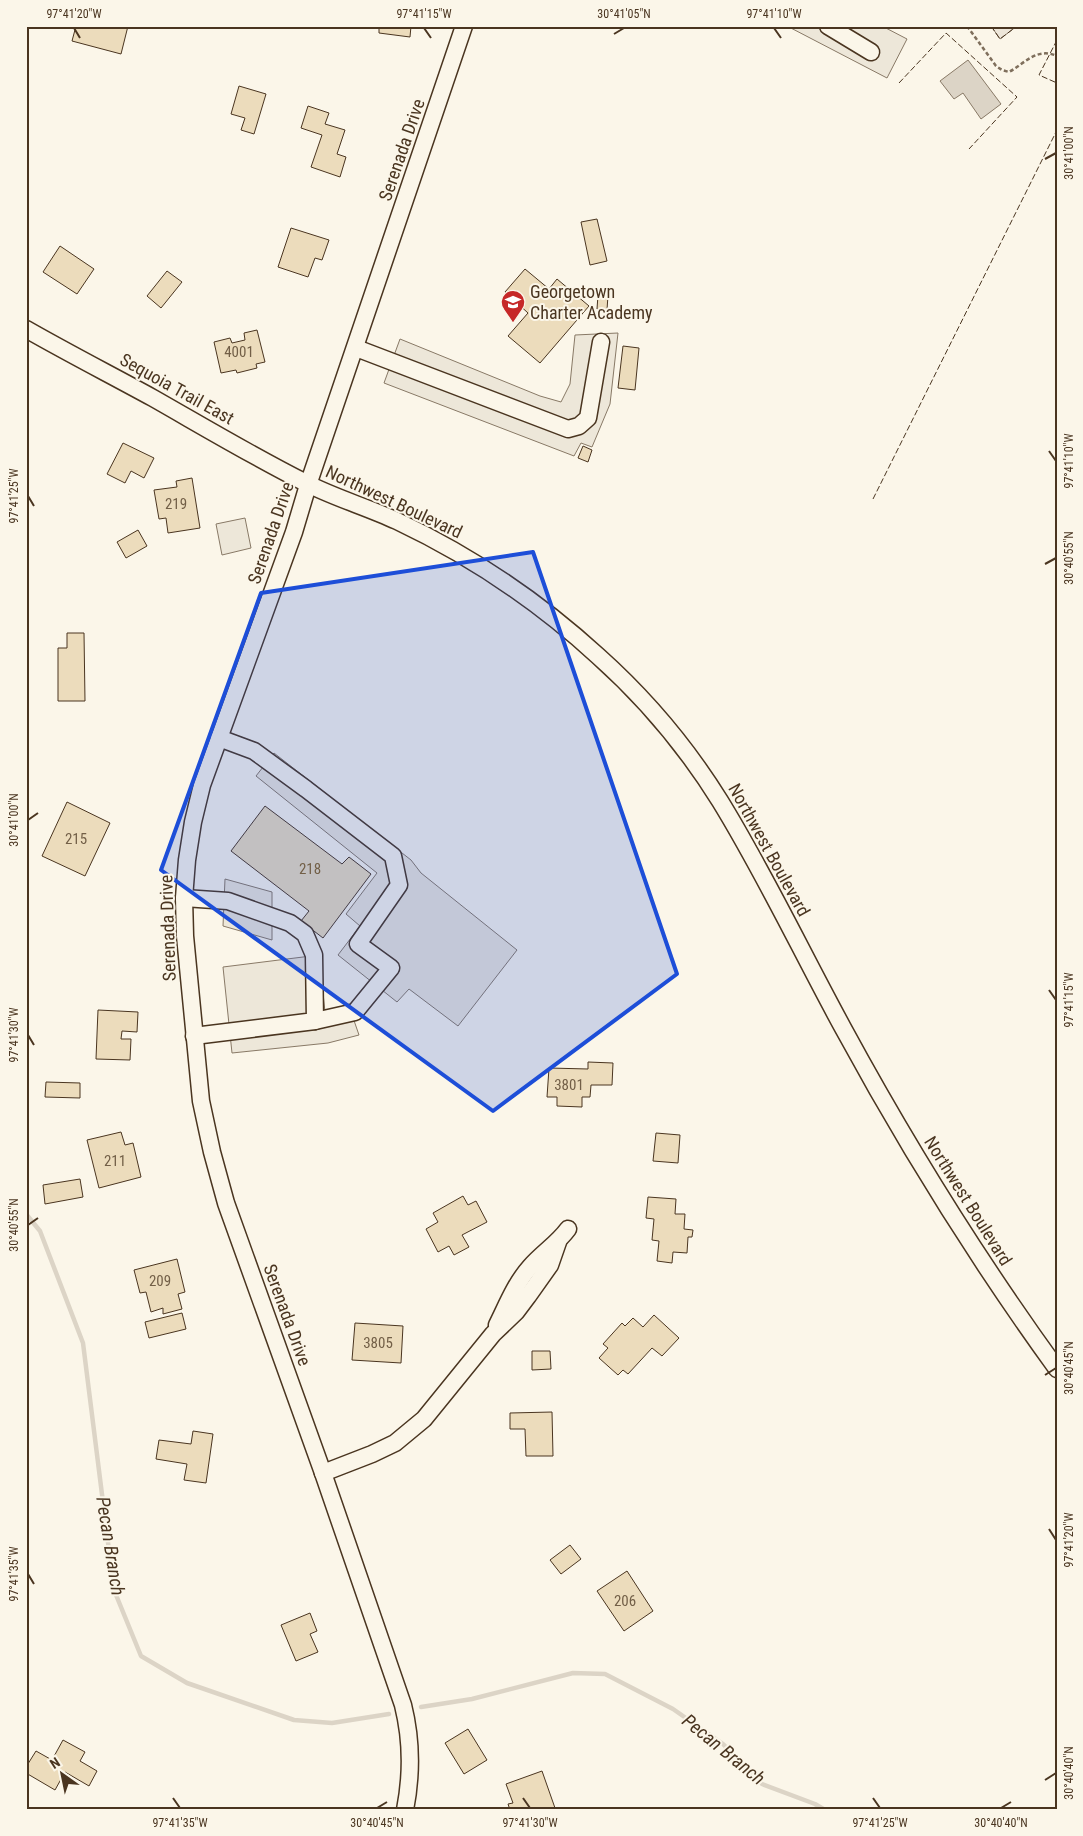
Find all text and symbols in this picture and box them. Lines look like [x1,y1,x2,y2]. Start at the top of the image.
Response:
text: 97°41'20"W [46,7,102,21]
text: 97°41'15"W [396,7,452,21]
text: 30°41'05"N [597,7,651,21]
text: 97°41'10"W [746,7,802,21]
street label: Serenada Drive [374,96,429,204]
text: 30°41'00"N [1062,126,1076,180]
place label: Georgetown Charter Academy [530,281,653,323]
school or university icon: Georgetown Charter Academy [500,289,526,323]
house number: 4001 [224,343,254,361]
street label: Sequoia Trail East [117,349,238,429]
text: 97°41'10"W [1062,433,1076,489]
street label: Northwest Boulevard [323,461,466,542]
text: 97°41'25"W [7,468,21,524]
street label: Serenada Drive [243,479,298,587]
house number: 219 [165,495,187,513]
text: 30°40'55"N [1062,531,1076,585]
street label: Northwest Boulevard [724,780,815,920]
text: 30°41'00"N [7,793,21,847]
house number: 215 [65,830,87,848]
house number: 218 [299,860,321,878]
street label: Serenada Drive [155,874,180,982]
text: 97°41'15"W [1062,972,1076,1028]
text: 97°41'30"W [7,1007,21,1063]
house number: 3801 [554,1076,584,1094]
street label: Northwest Boulevard [920,1132,1017,1269]
house number: 211 [104,1152,126,1170]
text: 30°40'55"N [7,1198,21,1252]
street label: Serenada Drive [259,1261,316,1368]
house number: 209 [149,1272,171,1290]
house number: 3805 [363,1334,393,1352]
text: 30°40'45"N [1062,1341,1076,1395]
water label: Pecan Branch [91,1495,130,1597]
text: 97°41'20"W [1062,1512,1076,1568]
text: 97°41'35"W [7,1546,21,1602]
house number: 206 [614,1592,636,1610]
water label: Pecan Branch [678,1709,770,1790]
text: 30°40'40"N [1062,1746,1076,1800]
north arrow [38,1748,88,1798]
text: N [47,1754,63,1772]
text: 97°41'35"W [152,1816,208,1830]
text: 30°40'45"N [350,1816,404,1830]
text: 97°41'30"W [502,1816,558,1830]
text: 97°41'25"W [852,1816,908,1830]
text: 30°40'40"N [974,1816,1028,1830]

